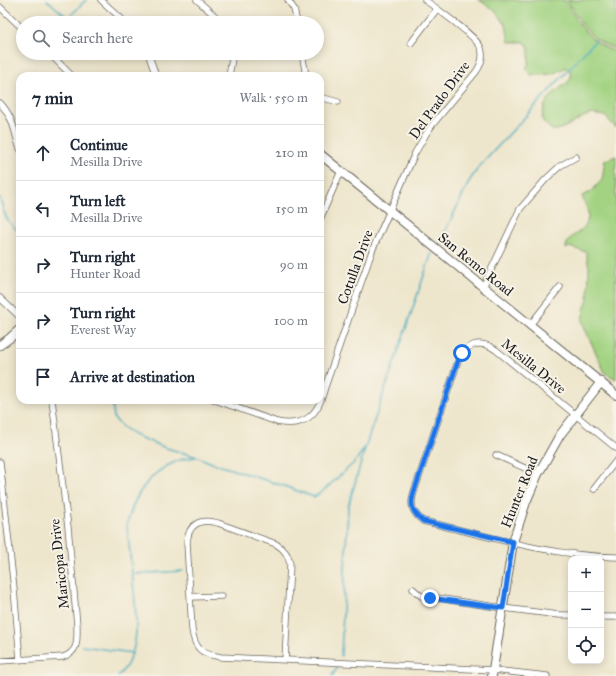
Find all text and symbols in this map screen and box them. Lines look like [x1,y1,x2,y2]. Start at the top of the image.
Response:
search box [16,16,324,60]
icon: search [30,27,52,49]
text: Search here [62,29,133,47]
street label: Del Prado Drive [405,58,474,143]
text: 7 min [32,88,73,109]
text: Walk · 550 m [239,90,308,106]
text: Continue [70,136,128,154]
icon: ahead [32,142,54,164]
text: 210 m [275,145,308,161]
text: Mesilla Drive [70,154,142,170]
text: Turn left [70,192,126,210]
icon: left [32,198,54,220]
text: 150 m [276,201,308,217]
text: Mesilla Drive [70,210,142,226]
street label: Cotulla Drive [334,227,377,307]
street label: San Remo Road [435,229,517,300]
text: Turn right [70,248,135,266]
icon: right [32,254,54,276]
text: 90 m [280,257,308,273]
text: Hunter Road [70,266,140,282]
text: Turn right [70,304,135,322]
icon: right [32,310,54,332]
text: 100 m [274,313,308,329]
text: Everest Way [70,322,136,338]
street label: Mesilla Drive [498,335,569,398]
route start [453,344,471,362]
icon: arrive [32,366,54,388]
text: Arrive at destination [70,368,195,386]
street label: Hunter Road [497,454,542,531]
street label: Maricopa Drive [46,518,73,610]
map controls [568,556,604,664]
button: + [568,556,604,592]
route end [421,589,439,607]
button: − [568,592,604,628]
button: locate [568,628,604,664]

